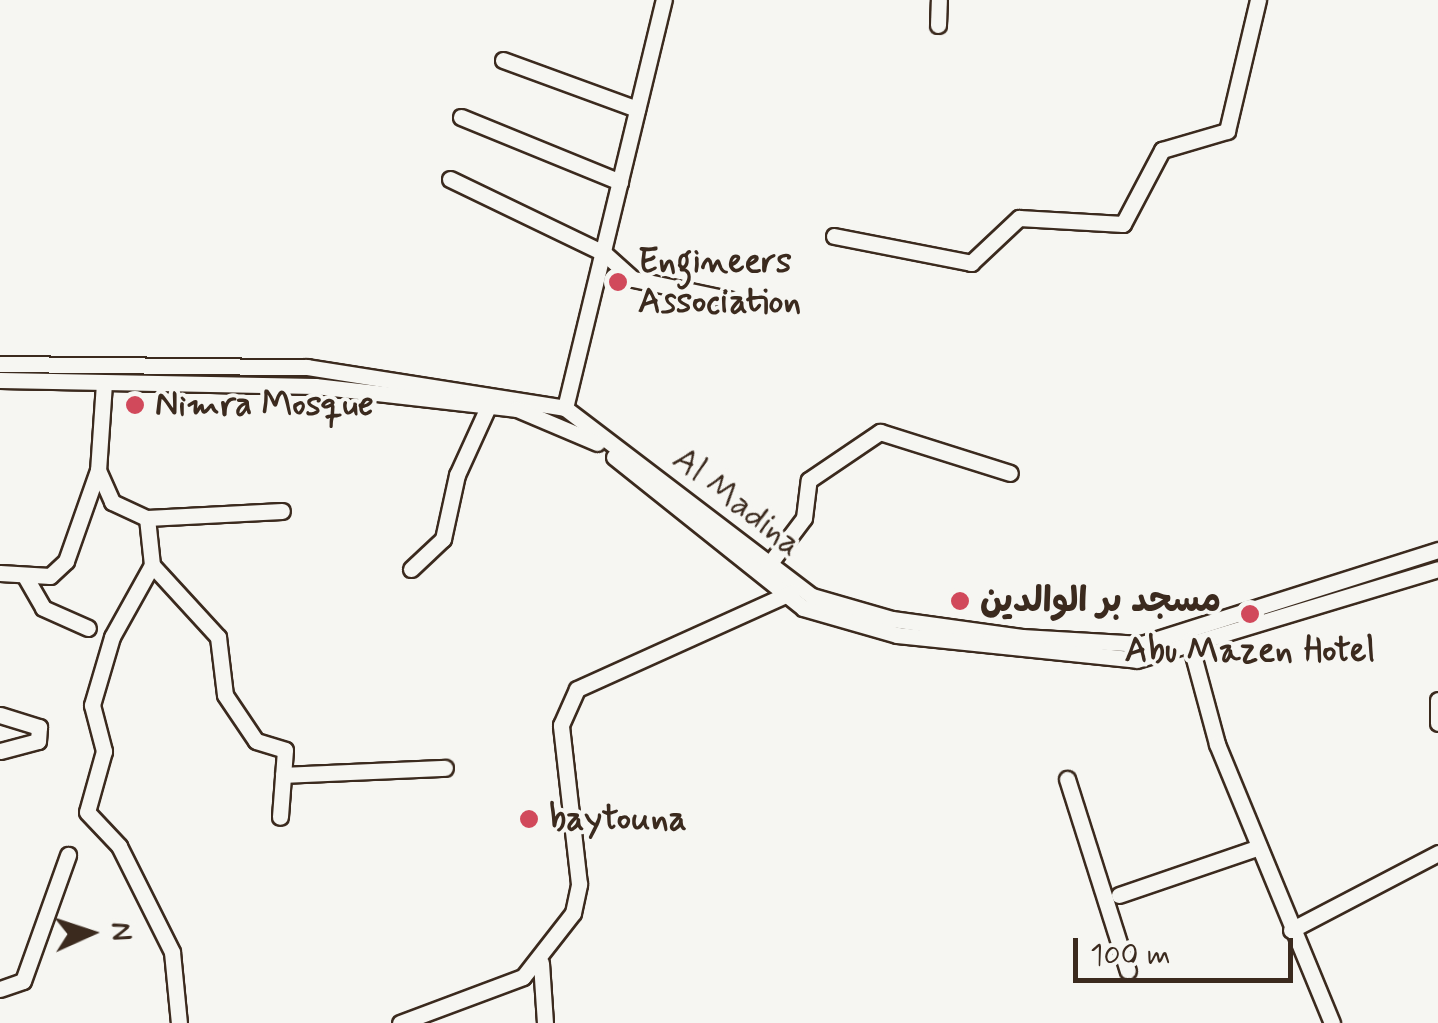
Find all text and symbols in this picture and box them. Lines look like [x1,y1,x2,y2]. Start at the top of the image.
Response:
place label: Engineers Association [638,241,801,323]
marker: Engineers Association [607,271,629,293]
place label: Nimra Mosque [155,384,371,426]
marker: Nimra Mosque [124,394,146,416]
street label: Al Madina [660,435,814,569]
place label: مسجد بر الوالدين [980,580,1221,622]
marker: مسجد بر الوالدين [949,590,971,612]
marker: Abu Mazen Hotel [1239,603,1261,625]
place label: Abu Mazen Hotel [1123,630,1377,672]
place label: baytouna [549,798,687,840]
marker: baytouna [518,808,540,830]
north arrow [40,883,140,983]
scale bar [1078,918,1298,980]
text: N [101,921,139,942]
text: 100 m [1090,936,1171,975]

